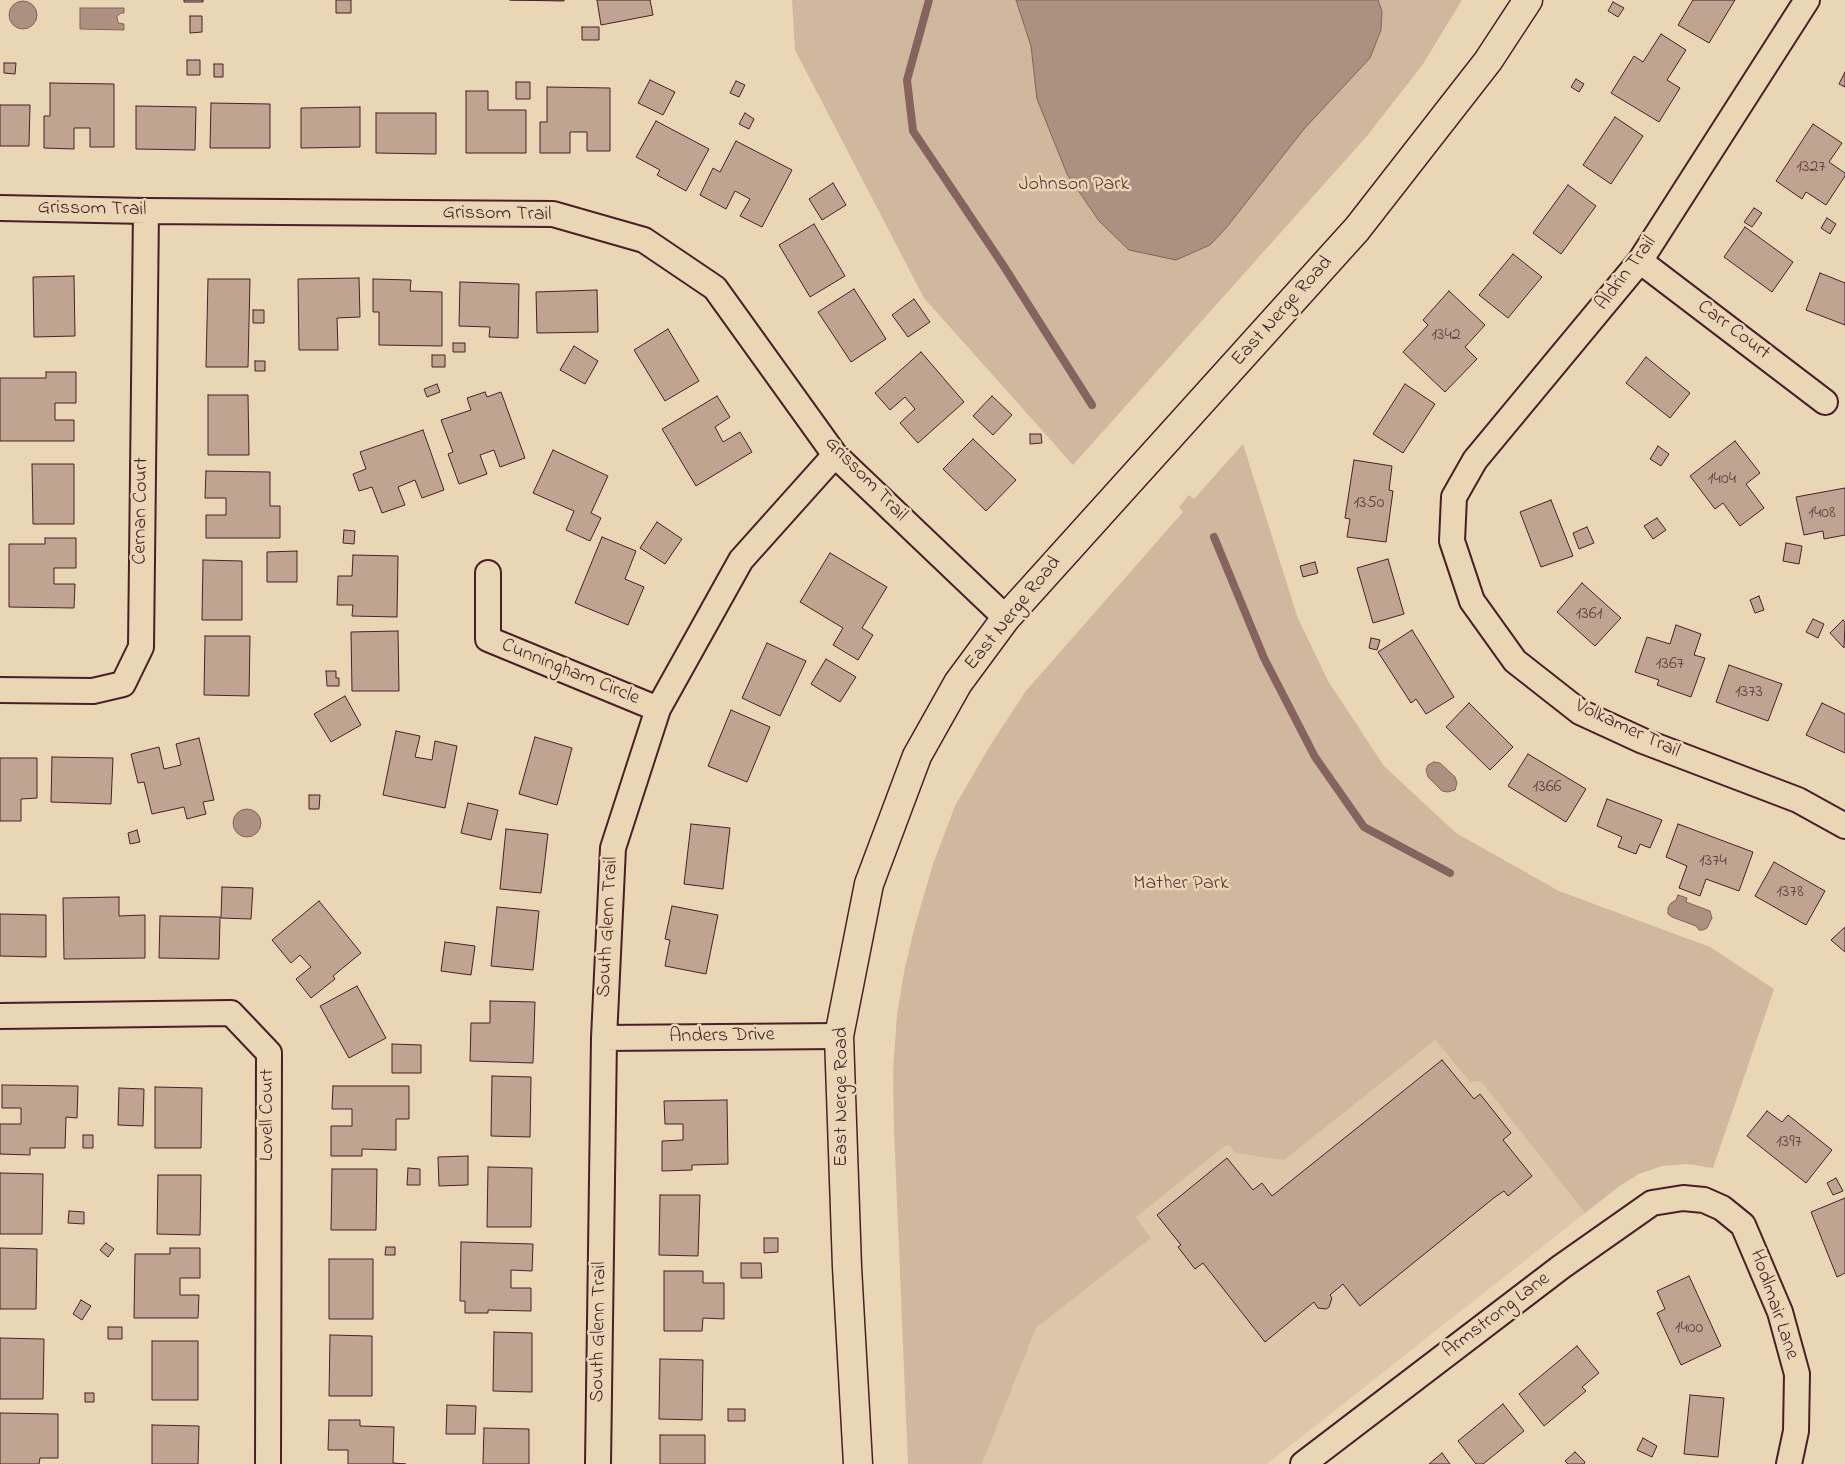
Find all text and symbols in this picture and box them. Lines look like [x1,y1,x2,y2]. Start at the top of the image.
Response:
house number: 1327 [1796,157,1826,179]
park label: Johnson Park [1019,174,1129,198]
street label: Grissom Trail [37,197,147,223]
street label: Grissom Trail [442,202,552,228]
street label: Aldrin Trail [1591,232,1663,316]
street label: East Nerge Road [1227,252,1339,372]
street label: Carr Court [1692,296,1774,366]
house number: 1342 [1431,325,1461,347]
street label: Grissom Trail [818,432,912,528]
street label: Cernan Court [129,457,155,565]
house number: 1404 [1708,469,1736,491]
house number: 1350 [1353,493,1385,515]
house number: 1408 [1808,503,1836,525]
street label: East Nerge Road [961,552,1067,676]
house number: 1361 [1576,604,1602,626]
street label: Cunningham Circle [498,634,642,712]
house number: 1367 [1656,654,1684,676]
house number: 1373 [1735,682,1763,704]
street label: Volkamer Trail [1571,695,1683,765]
house number: 1366 [1533,777,1561,799]
house number: 1374 [1699,851,1727,873]
street label: South Glenn Trail [593,856,625,998]
park label: Mather Park [1133,873,1229,897]
house number: 1378 [1776,882,1804,904]
street label: Anders Drive [669,1024,775,1050]
street label: East Nerge Road [831,1027,855,1167]
street label: Lovell Court [257,1069,281,1161]
house number: 1397 [1776,1132,1802,1154]
street label: Hodlmair Lane [1743,1247,1803,1363]
street label: South Glenn Trail [587,1261,613,1403]
street label: Armstrong Lane [1438,1268,1556,1364]
house number: 1400 [1675,1318,1703,1340]

